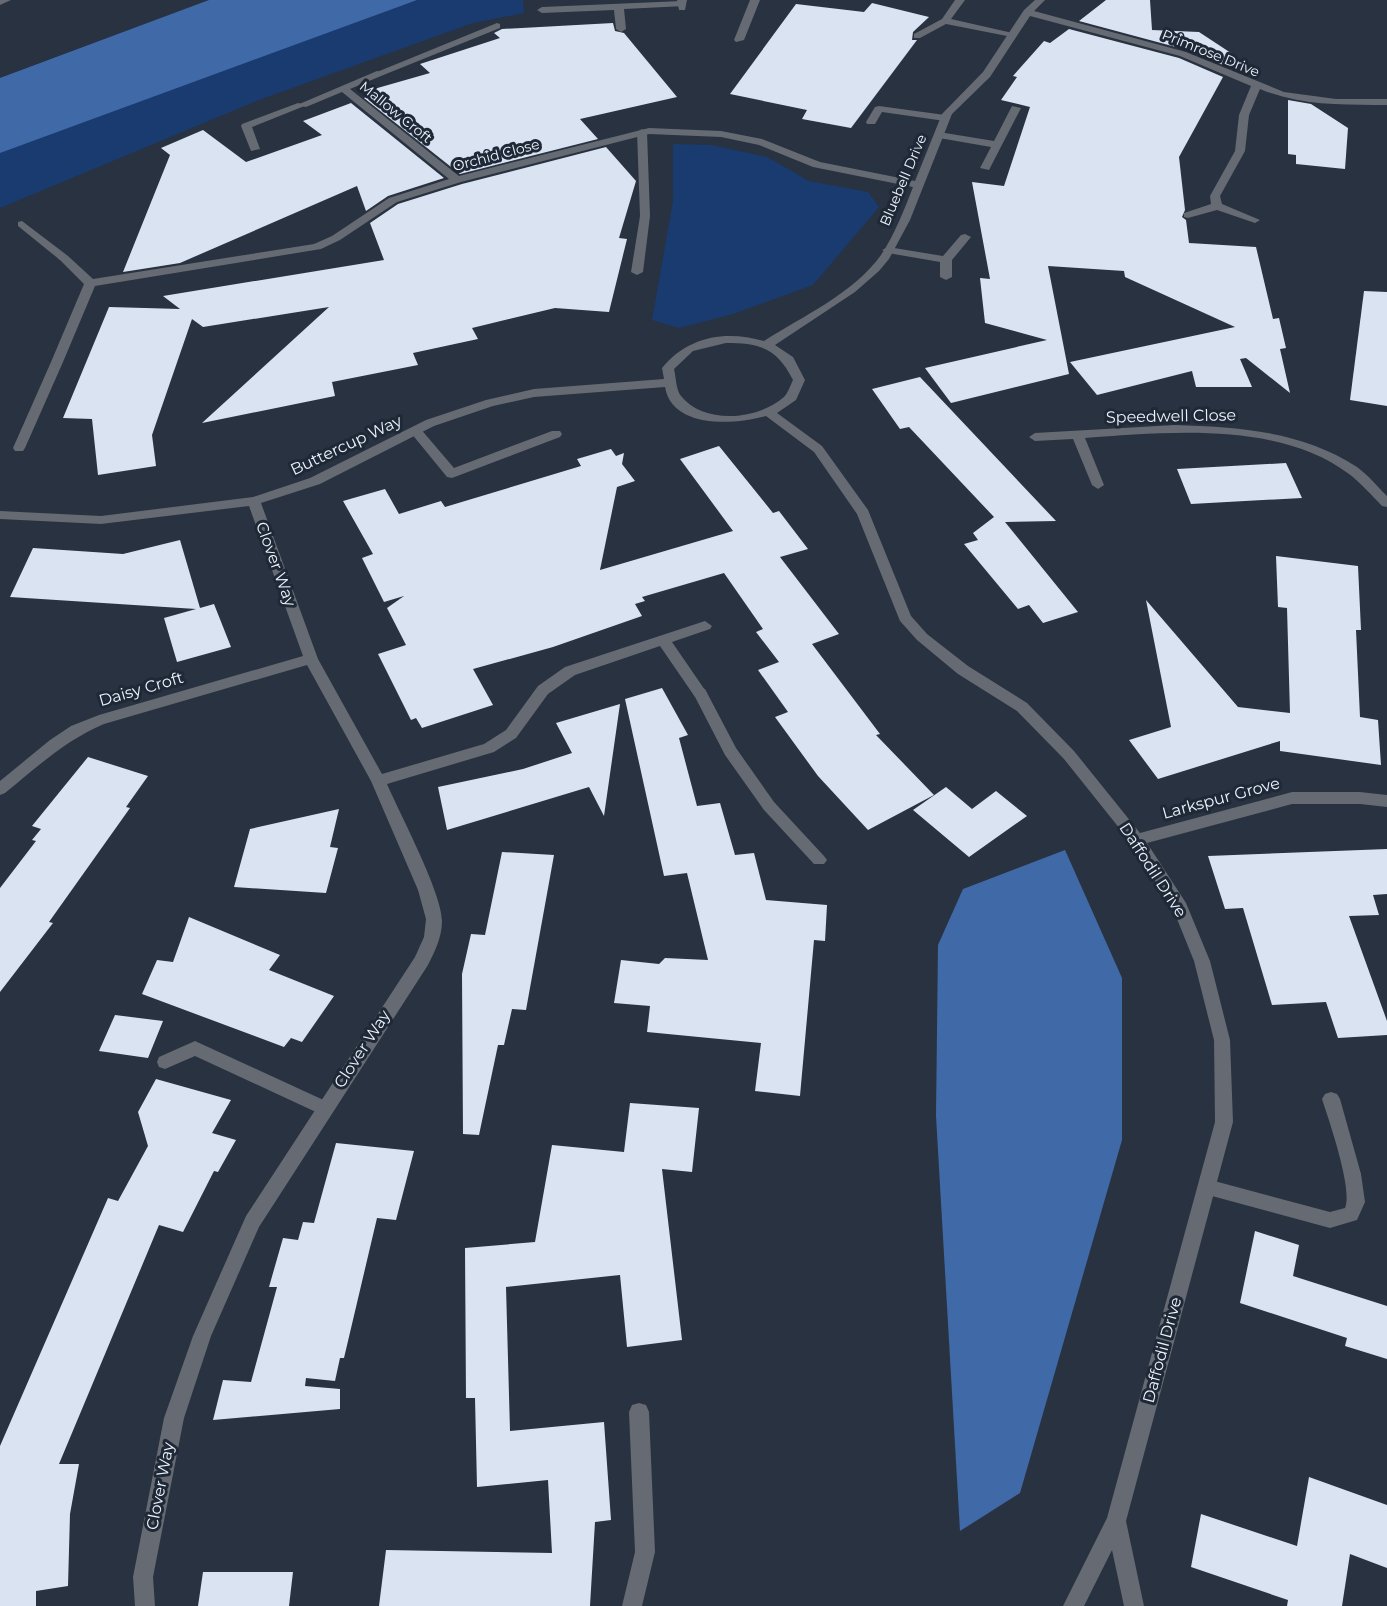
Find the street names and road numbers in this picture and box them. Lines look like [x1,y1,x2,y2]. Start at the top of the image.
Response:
street label: Primrose Drive [1160,25,1262,81]
street label: Mallow Croft [356,77,436,147]
street label: Bluebell Drive [876,131,930,229]
street label: Orchid Close [451,135,541,175]
street label: Speedwell Close [1106,405,1236,427]
street label: Buttercup Way [287,411,405,479]
street label: Clover Way [252,519,300,609]
street label: Daisy Croft [96,668,186,710]
street label: Larkspur Grove [1160,773,1282,823]
street label: Daffodil Drive [1115,819,1191,921]
street label: Clover Way [330,1006,394,1091]
street label: Daffodil Drive [1139,1295,1185,1405]
street label: Clover Way [142,1440,178,1531]

